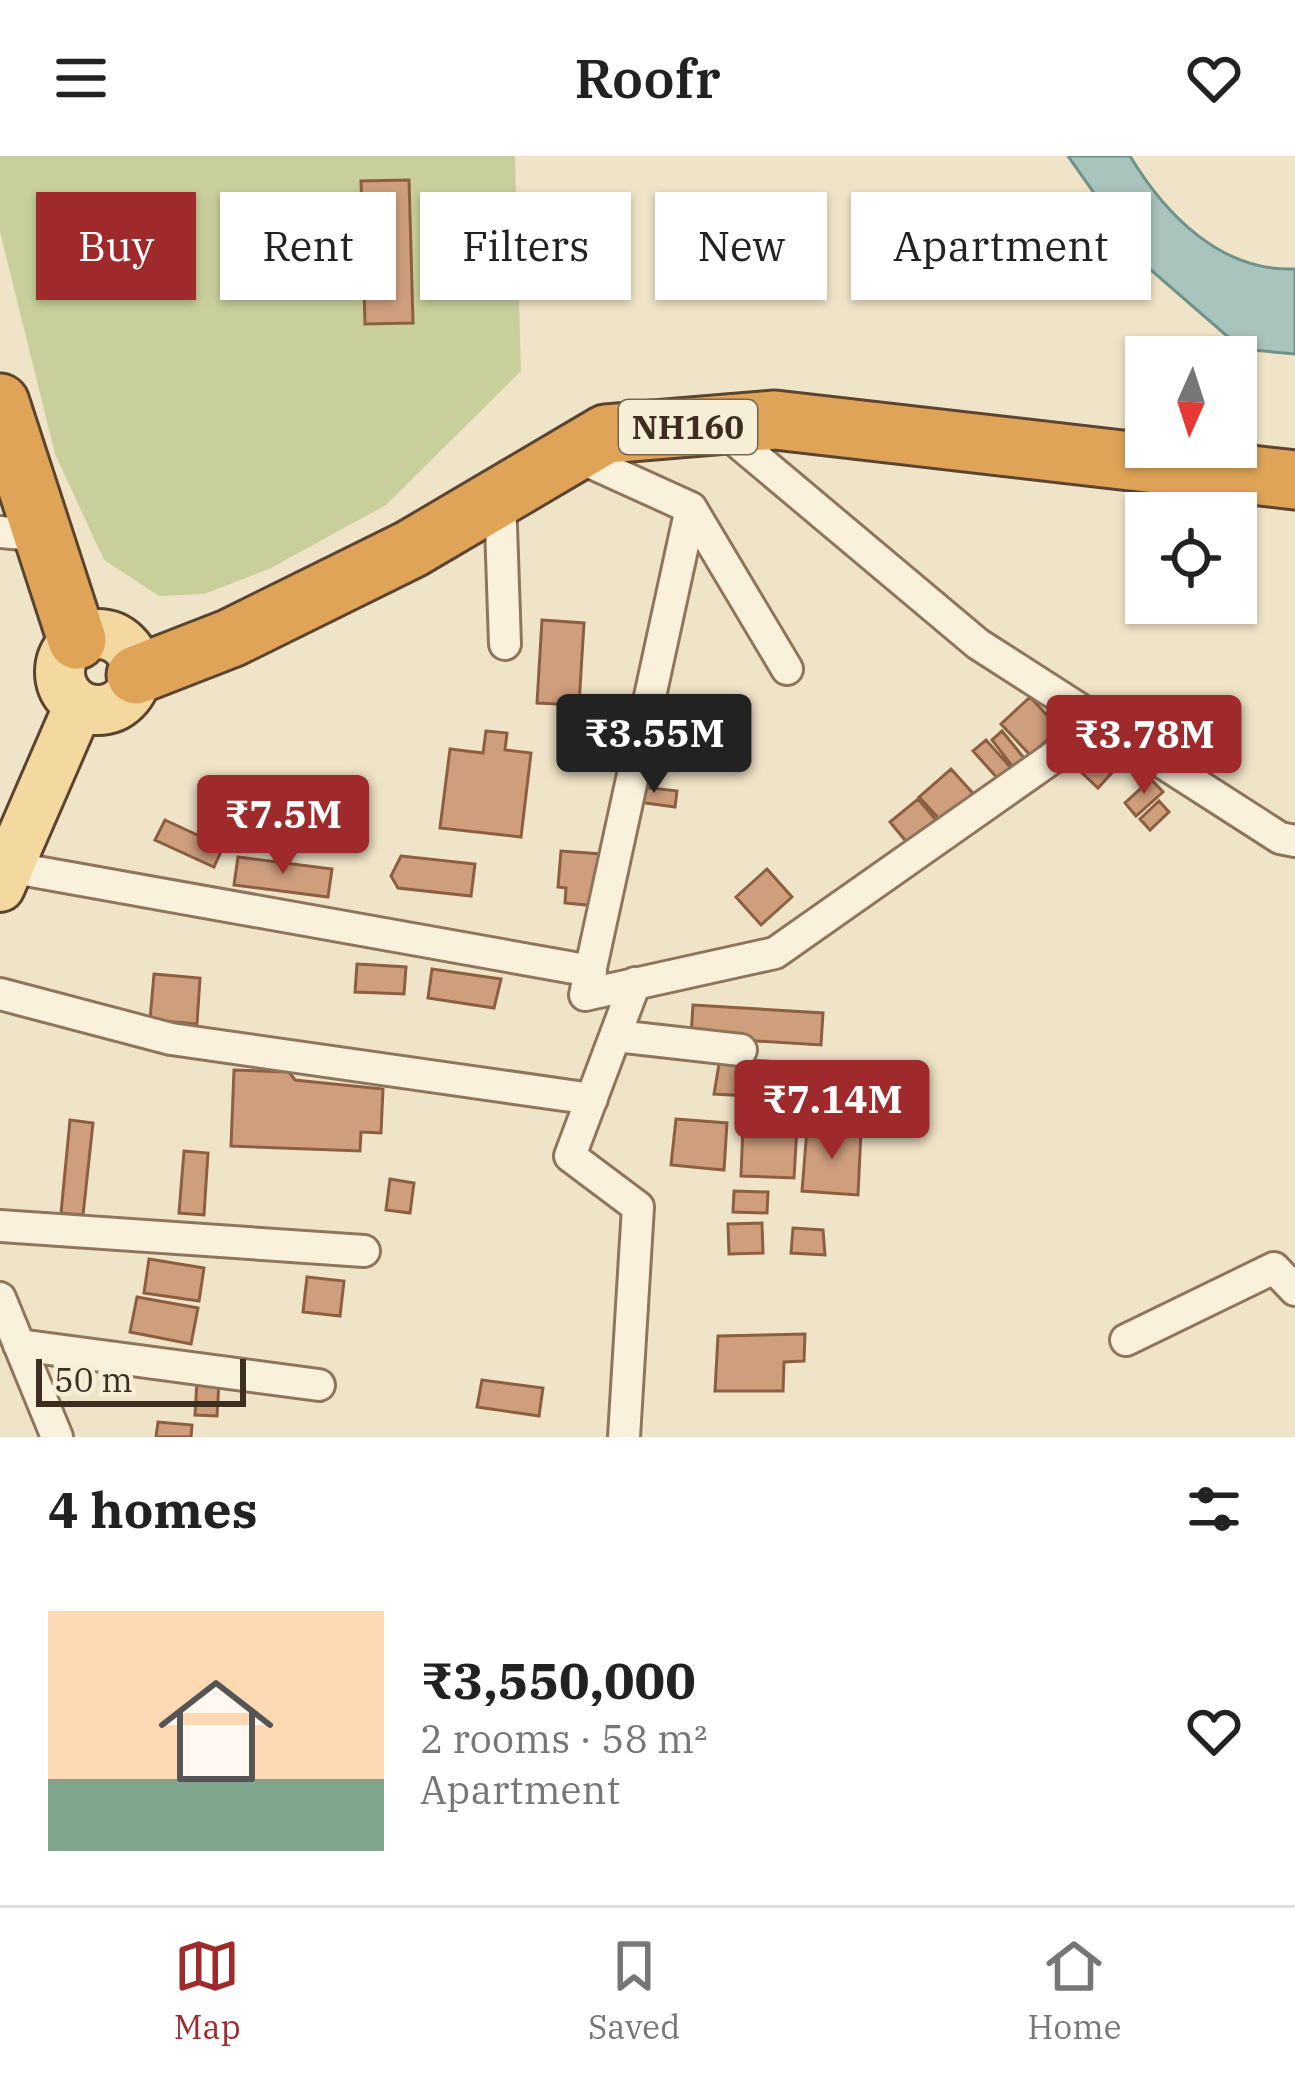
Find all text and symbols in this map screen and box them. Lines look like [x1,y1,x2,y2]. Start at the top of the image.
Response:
text: Roofr [574,43,721,113]
icon: menu [48,45,114,111]
icon: heart [1181,45,1247,111]
chip: Buy [36,192,196,300]
chip: Rent [220,192,396,300]
chip: Filters [420,192,631,300]
chip: New [655,192,827,300]
chip: Apartment [851,192,1151,300]
north arrow [1125,336,1257,468]
map controls [1125,336,1257,624]
road number: NH160 [619,400,757,454]
button: locate [1125,492,1257,624]
pin: ₹3.55M [556,694,752,796]
pin: ₹3.78M [1046,695,1242,797]
text: ₹3.55M [583,707,725,758]
text: ₹3.78M [1073,708,1215,759]
pin: ₹7.5M [199,775,367,877]
text: ₹7.5M [224,788,342,839]
pin: ₹7.14M [734,1060,930,1162]
text: ₹7.14M [761,1073,903,1124]
scale bar [36,1353,246,1406]
text: 50 m [54,1358,133,1401]
text: 4 homes [48,1476,258,1542]
icon: filters [1181,1476,1247,1542]
text: ₹3,550,000 [420,1647,696,1713]
icon: home [144,1659,288,1803]
icon: heart [1181,1698,1247,1764]
text: 2 rooms · 58 m² [420,1713,708,1764]
text: Apartment [420,1764,620,1815]
tab: Map [174,1933,241,2048]
tab: Saved [588,1933,680,2048]
tab: Home [1028,1933,1121,2048]

